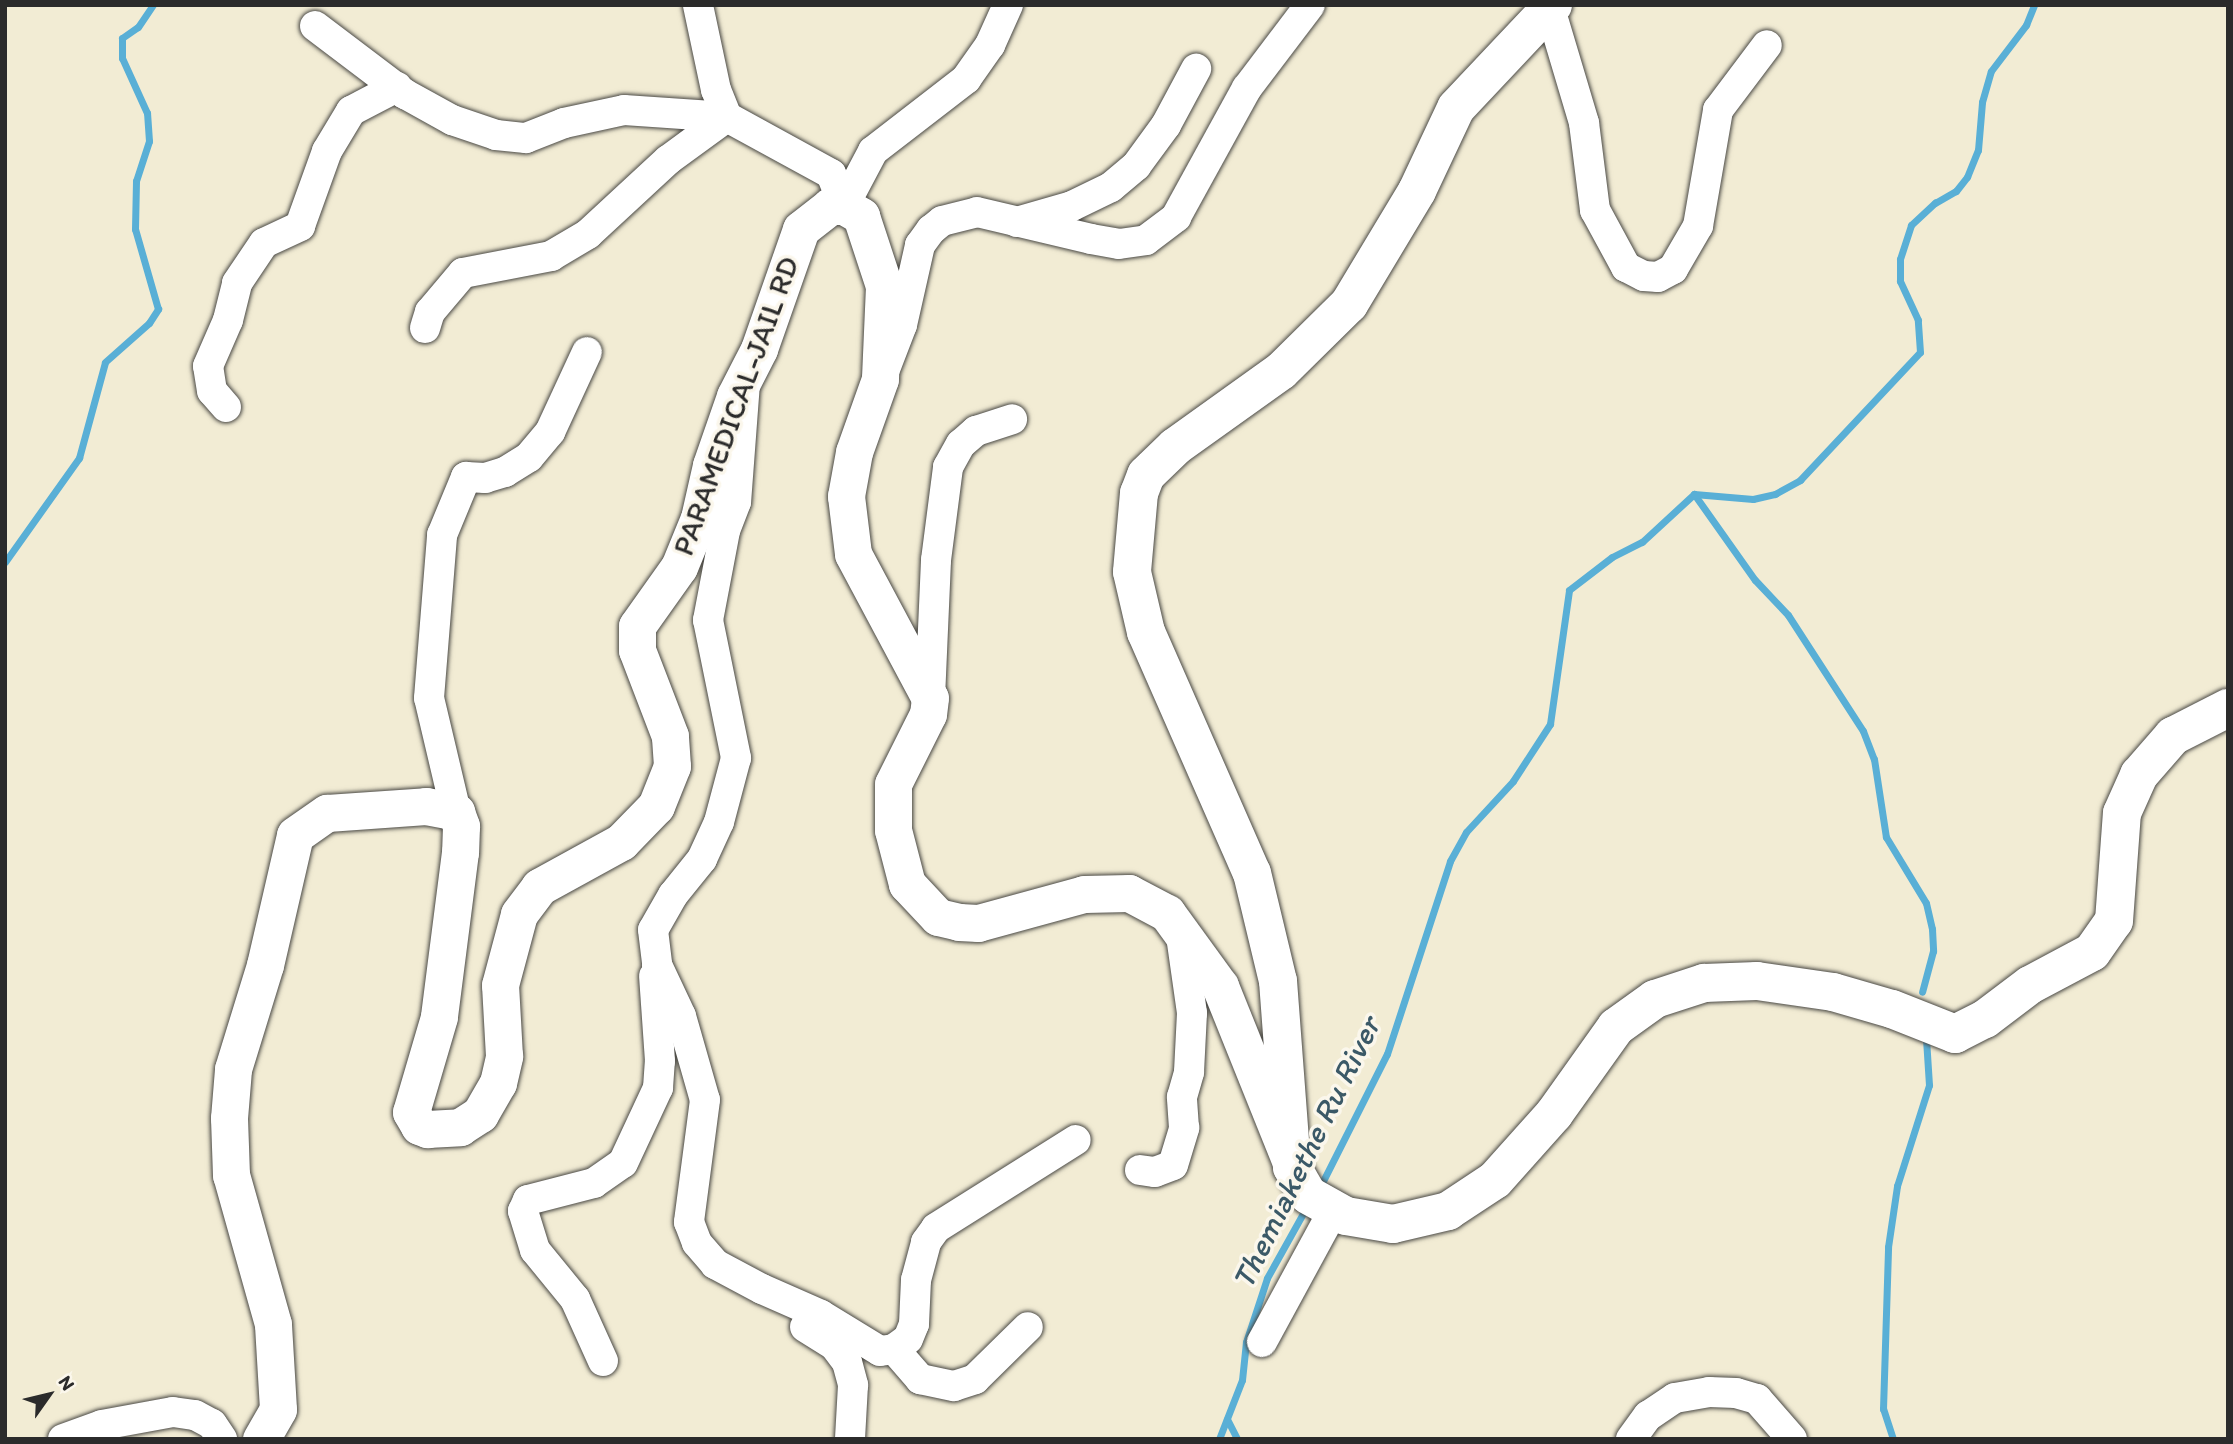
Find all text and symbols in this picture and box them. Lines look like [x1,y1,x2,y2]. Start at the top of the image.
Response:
street label: PARAMEDICAL-JAIL RD [665,252,807,560]
water label: Themiakethe Ru River [1224,1011,1388,1295]
north arrow [14,1360,84,1430]
text: N [54,1371,80,1395]

